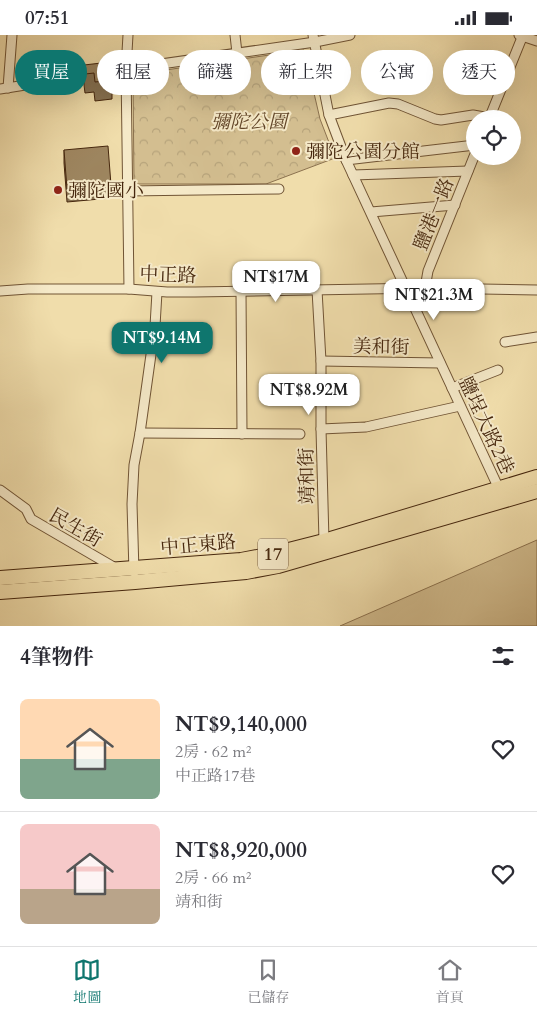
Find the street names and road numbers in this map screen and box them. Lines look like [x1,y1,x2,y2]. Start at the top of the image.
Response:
street label: 鹽港一路 [408,174,460,254]
street label: 中正路 [139,261,197,289]
street label: 美和街 [352,334,410,360]
street label: 鹽埕大路2巷 [452,372,520,478]
street label: 靖和街 [294,447,320,505]
street label: 民生街 [44,502,107,553]
street label: 中正東路 [159,529,237,561]
road number: 17 [258,539,288,569]

